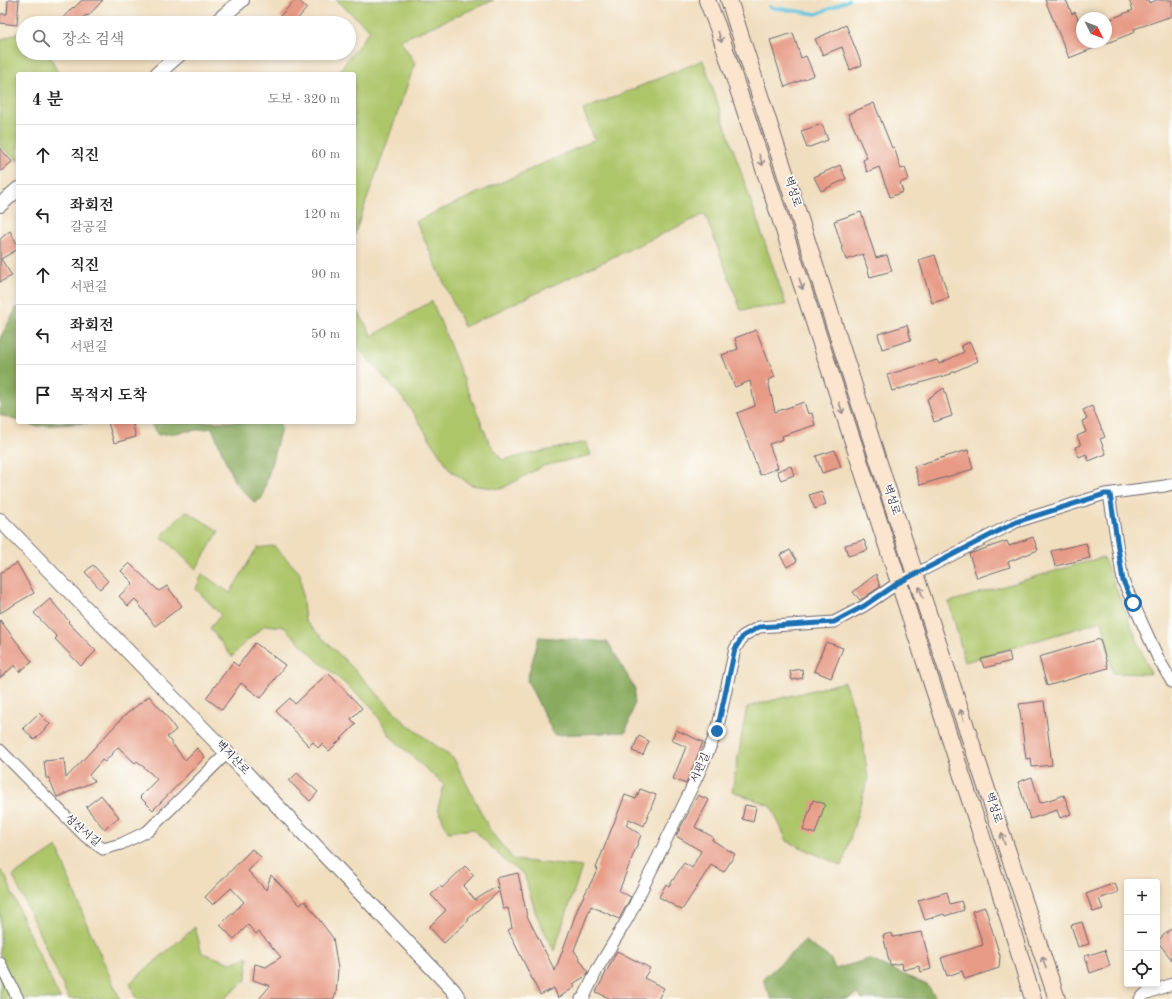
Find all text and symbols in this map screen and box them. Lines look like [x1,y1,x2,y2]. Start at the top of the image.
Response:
north arrow [1076,12,1112,48]
search box [16,16,356,60]
icon: search [30,27,52,49]
one-way arrow [717,30,724,43]
text: 장소 검색 [62,33,124,48]
text: 4 분 [32,92,63,109]
text: 도보 · 320 m [267,93,340,106]
icon: ahead [32,144,54,166]
text: 60 m [311,148,340,161]
text: 직진 [70,149,99,164]
one-way arrow [757,154,765,166]
street label: 벽성로 [782,175,803,209]
text: 좌회전 [70,199,113,214]
icon: left [32,204,54,226]
text: 120 m [303,208,340,221]
text: 갈공길 [70,221,108,234]
text: 직진 [70,259,99,274]
icon: ahead [32,264,54,286]
text: 90 m [311,268,340,281]
one-way arrow [798,277,805,290]
text: 서편길 [70,281,108,294]
text: 좌회전 [70,319,113,334]
icon: left [32,324,54,346]
text: 50 m [311,328,340,341]
text: 서편길 [70,341,108,354]
icon: arrive [32,384,54,406]
text: 목적지 도착 [70,389,147,404]
one-way arrow [838,401,845,414]
street label: 벽성로 [881,483,902,517]
one-way arrow [917,586,924,599]
route start [1124,594,1142,612]
one-way arrow [958,710,966,722]
route end [708,722,726,740]
street label: 벽지산로 [213,738,252,777]
street label: 서편길 [689,751,713,785]
street label: 벽성로 [983,791,1004,825]
street label: 성산서길 [62,812,102,849]
one-way arrow [999,833,1007,845]
map controls [1124,879,1160,987]
button: + [1124,879,1160,915]
button: − [1124,915,1160,951]
button: locate [1124,951,1160,987]
one-way arrow [1040,956,1048,968]

